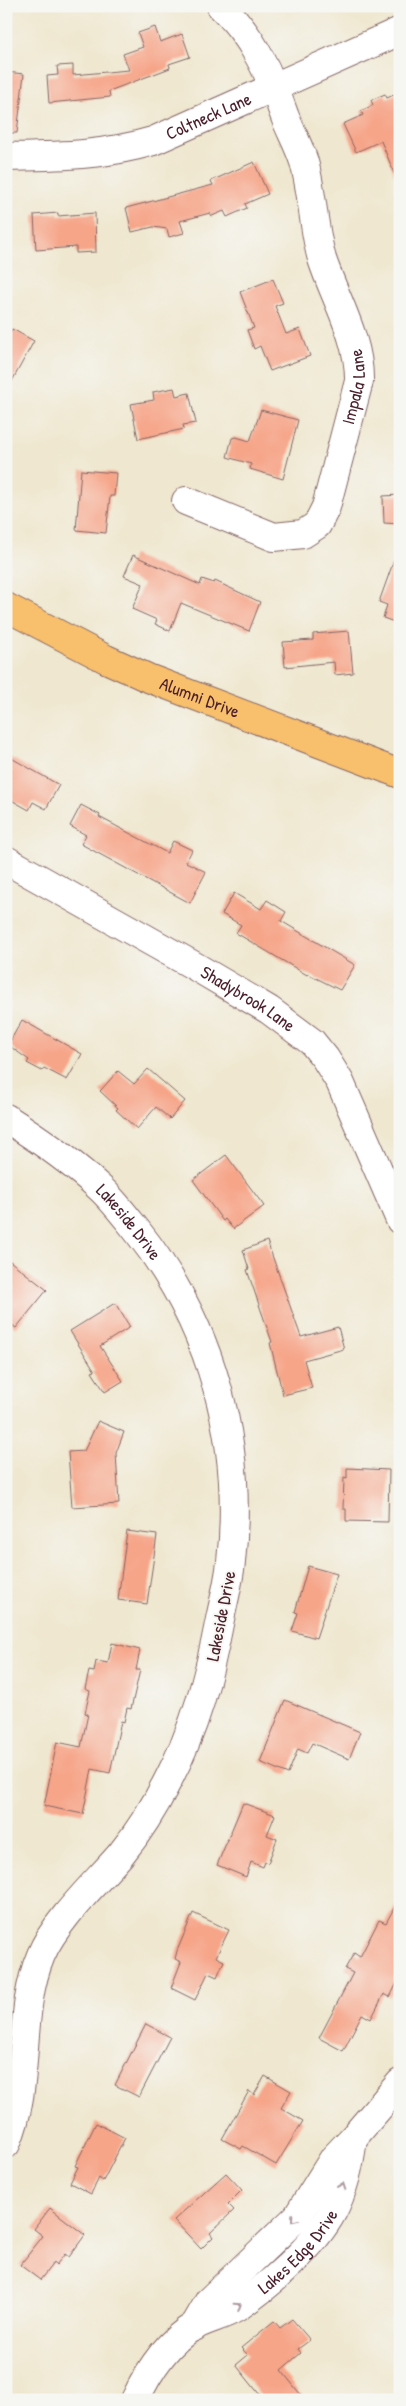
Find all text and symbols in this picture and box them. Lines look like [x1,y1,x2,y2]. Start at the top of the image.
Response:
street label: Coltneck Lane [161,86,255,146]
street label: Impala Lane [335,347,371,427]
street label: Alumni Drive [156,671,243,724]
street label: Shadybrook Lane [196,960,301,1037]
street label: Lakeside Drive [91,1178,168,1265]
street label: Lakeside Drive [200,1569,242,1663]
one-way arrow [336,2182,346,2191]
street label: Lakes Edge Drive [252,2205,343,2299]
one-way arrow [290,2214,299,2223]
one-way arrow [232,2303,241,2312]

